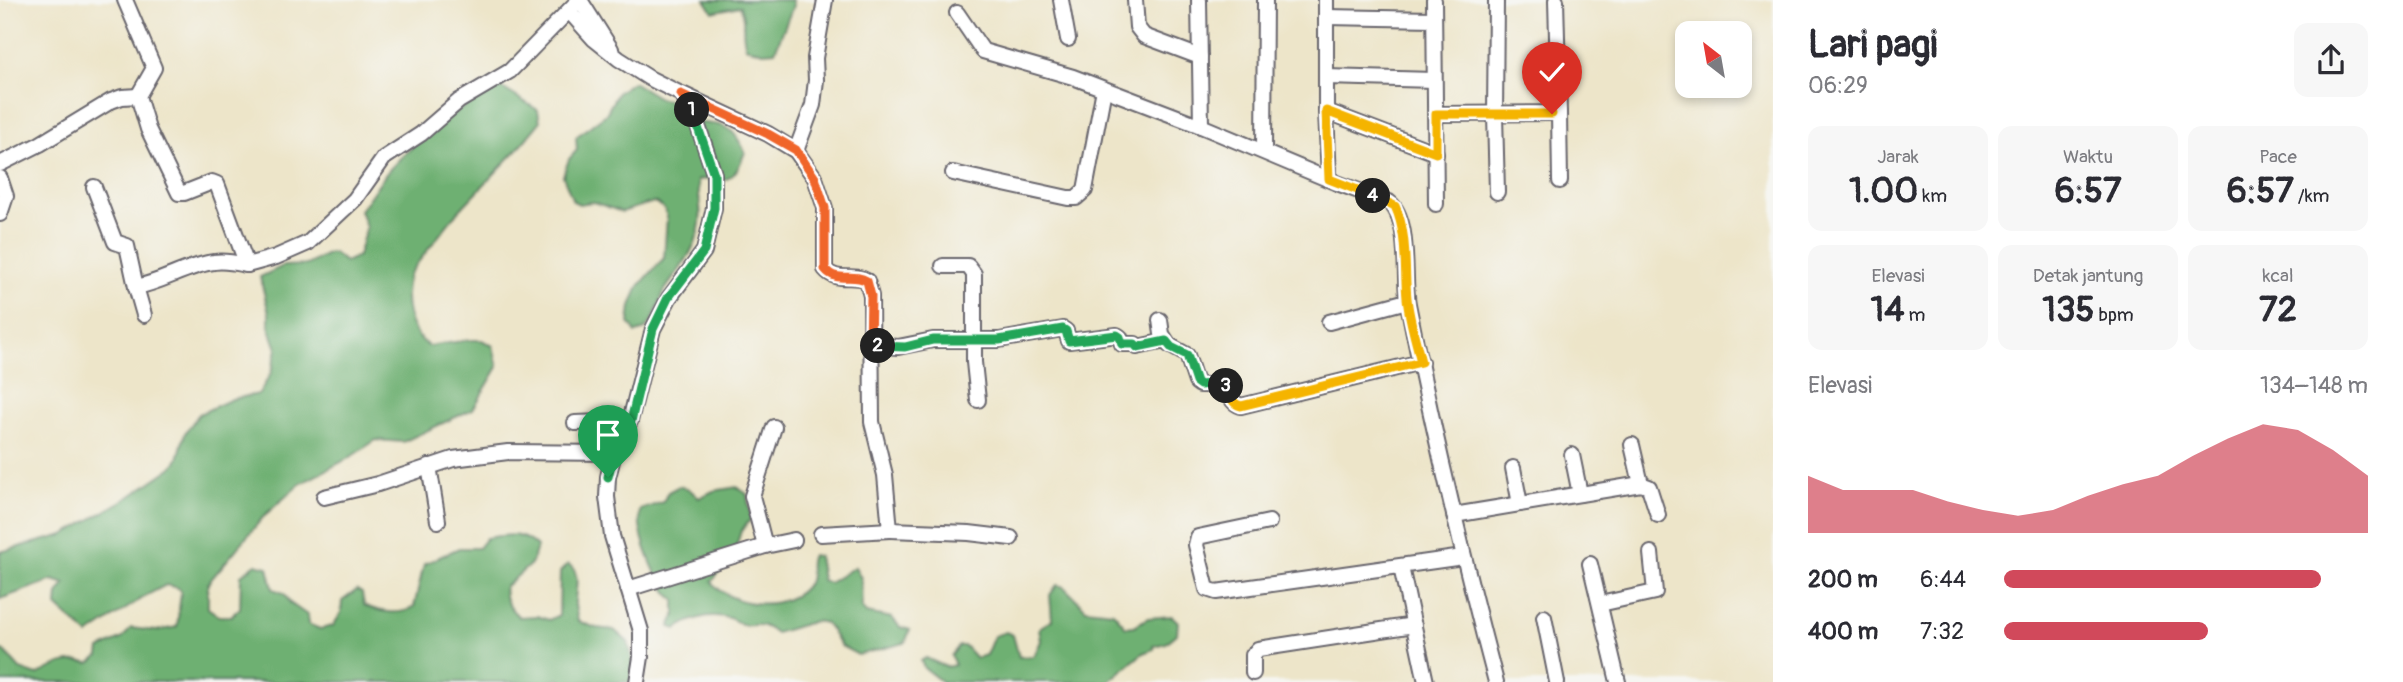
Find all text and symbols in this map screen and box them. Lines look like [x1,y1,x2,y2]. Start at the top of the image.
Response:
north arrow [1675,21,1752,98]
map controls [1675,21,1752,98]
text: Lari pagi [1808,21,1937,69]
button: share [2294,23,2368,97]
pin [1522,42,1582,114]
icon: check [1533,53,1571,91]
text: 06:29 [1808,71,1868,100]
pin: 1 [674,92,710,128]
text: 1 [688,97,695,121]
text: Jarak [1877,145,1919,169]
text: Waktu [2063,145,2113,169]
text: Pace [2259,145,2297,169]
text: 1.00 [1849,169,1918,213]
text: 6:57 [2054,169,2122,213]
text: 6:57 [2227,169,2294,213]
pin: 4 [1356,178,1390,214]
text: 4 [1367,183,1378,207]
text: km [1918,184,1947,208]
text: /km [2294,184,2329,208]
text: Elevasi [1871,264,1925,288]
text: Detak jantung [2033,264,2143,288]
text: kcal [2263,264,2293,288]
text: 14 [1871,288,1905,332]
text: 135 [2042,288,2094,332]
text: 72 [2259,288,2297,332]
text: m [1905,303,1926,327]
text: bpm [2094,303,2134,327]
pin: 2 [860,328,896,364]
text: 2 [872,333,883,357]
pin: 3 [1208,368,1244,404]
text: Elevasi [1808,371,1872,400]
text: 134–148 m [2260,371,2368,400]
text: 3 [1220,373,1231,397]
pin [578,405,638,477]
icon: arrive [589,416,627,454]
text: 200 m [1808,565,1878,594]
text: 6:44 [1920,565,1966,594]
text: 400 m [1808,617,1878,646]
text: 7:32 [1920,617,1964,646]

